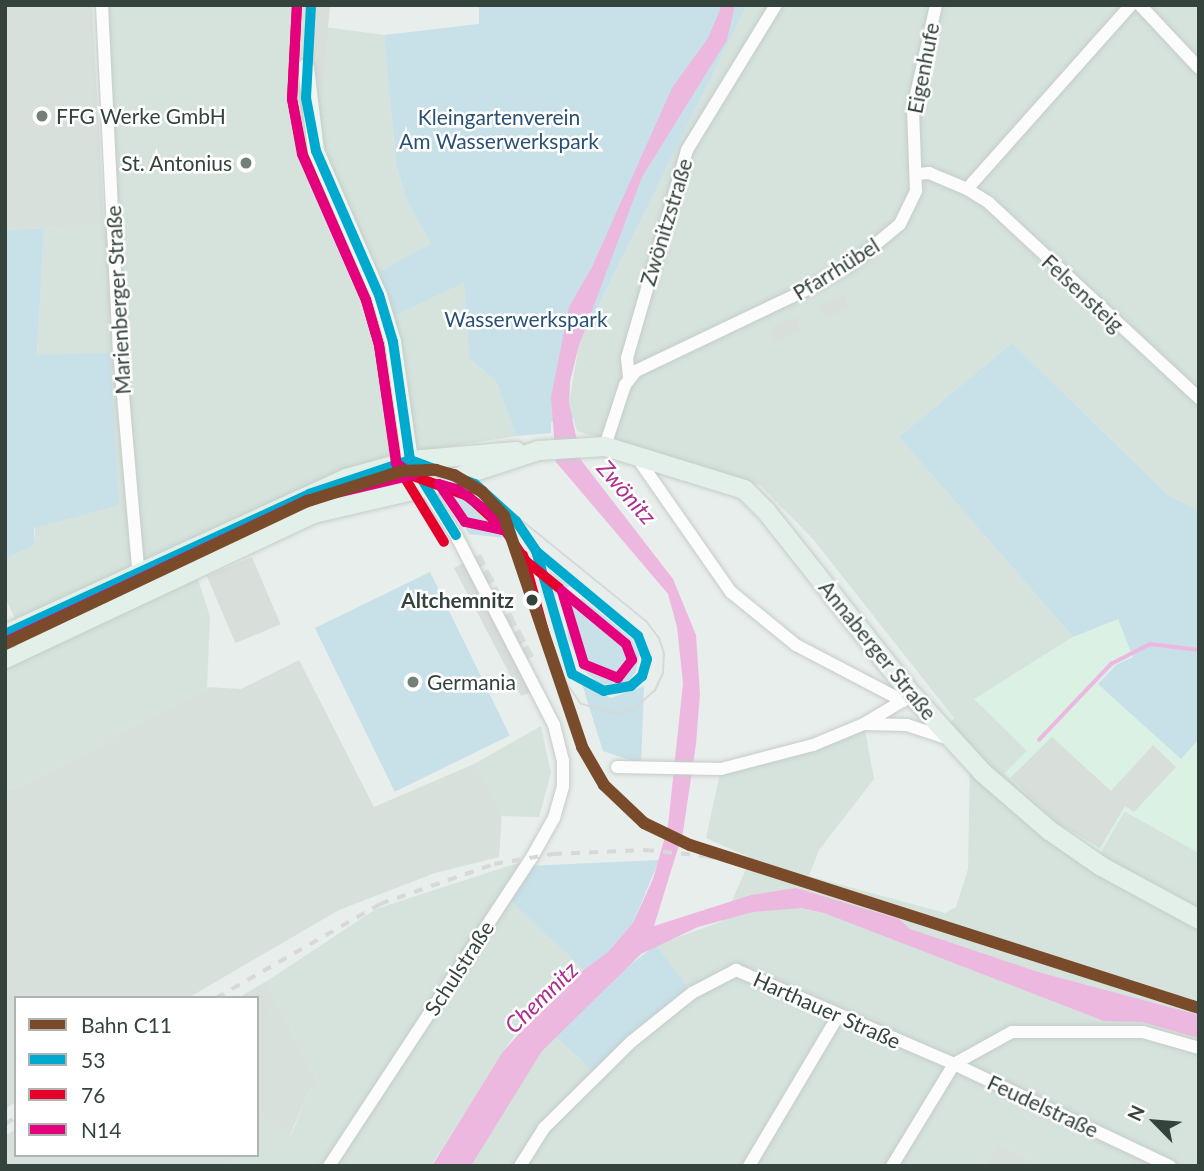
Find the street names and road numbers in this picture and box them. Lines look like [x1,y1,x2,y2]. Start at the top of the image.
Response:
street label: Eigenhufe [902,20,944,116]
street label: Zwönitzstraße [635,155,697,289]
street label: Marienberger Straße [100,205,136,395]
street label: Pfarrhübel [788,233,884,305]
street label: Felsensteig [1037,249,1129,337]
street label: Annaberger Straße [814,575,942,725]
street label: Schulstraße [419,916,499,1020]
street label: Harthauer Straße [749,966,905,1054]
street label: Feudelstraße [984,1069,1102,1143]

